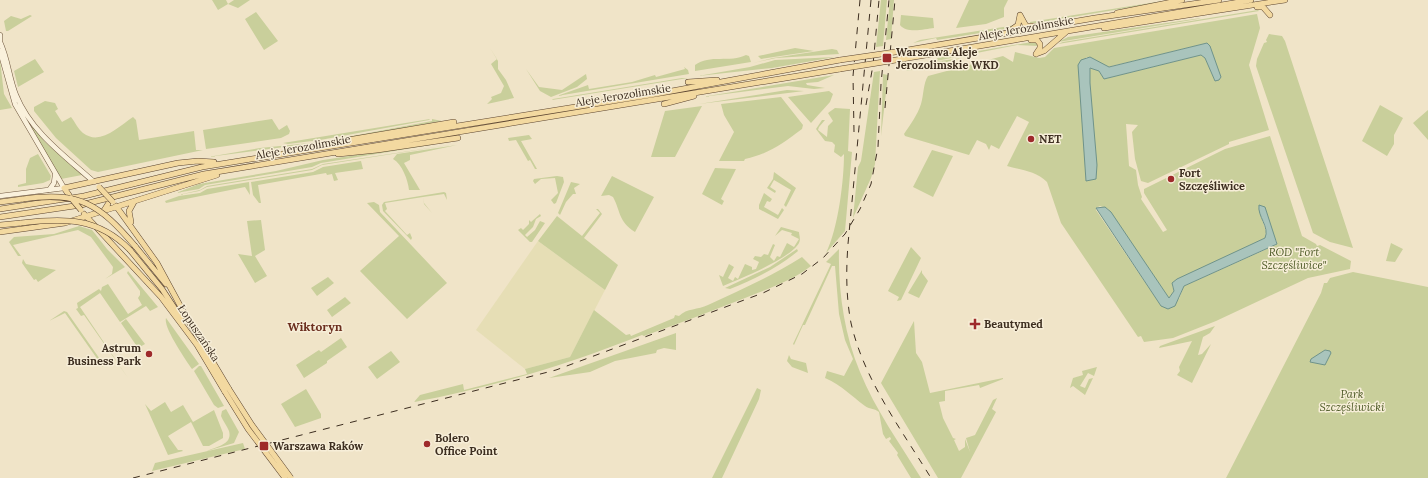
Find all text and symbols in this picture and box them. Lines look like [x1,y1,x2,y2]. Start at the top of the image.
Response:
street label: Aleje Jerozolimskie [976,13,1075,43]
place label: Warszawa Aleje Jerozolimskie WKD [896,45,999,72]
marker: Warszawa Aleje Jerozolimskie WKD [881,52,893,64]
street label: Aleje Jerozolimskie [573,81,672,110]
street label: Aleje Jerozolimskie [253,132,352,162]
place label: NET [1039,132,1062,146]
marker: NET [1026,134,1036,144]
place label: Fort Szczęśliwice [1179,166,1245,193]
marker: Fort Szczęśliwice [1166,174,1176,184]
park label: ROD "Fort Szczęśliwice" [1261,245,1327,272]
street label: Łopuszańska [175,302,223,364]
place label: Beautymed [984,317,1043,331]
marker: Beautymed [969,318,981,330]
district label: Wiktoryn [288,319,343,334]
place label: Astrum Business Park [67,341,141,368]
marker: Astrum Business Park [144,349,154,359]
park label: Park Szczęśliwicki [1319,387,1385,414]
place label: Bolero Office Point [435,431,498,458]
place label: Warszawa Raków [273,439,363,453]
marker: Bolero Office Point [422,439,432,449]
marker: Warszawa Raków [258,440,270,452]

